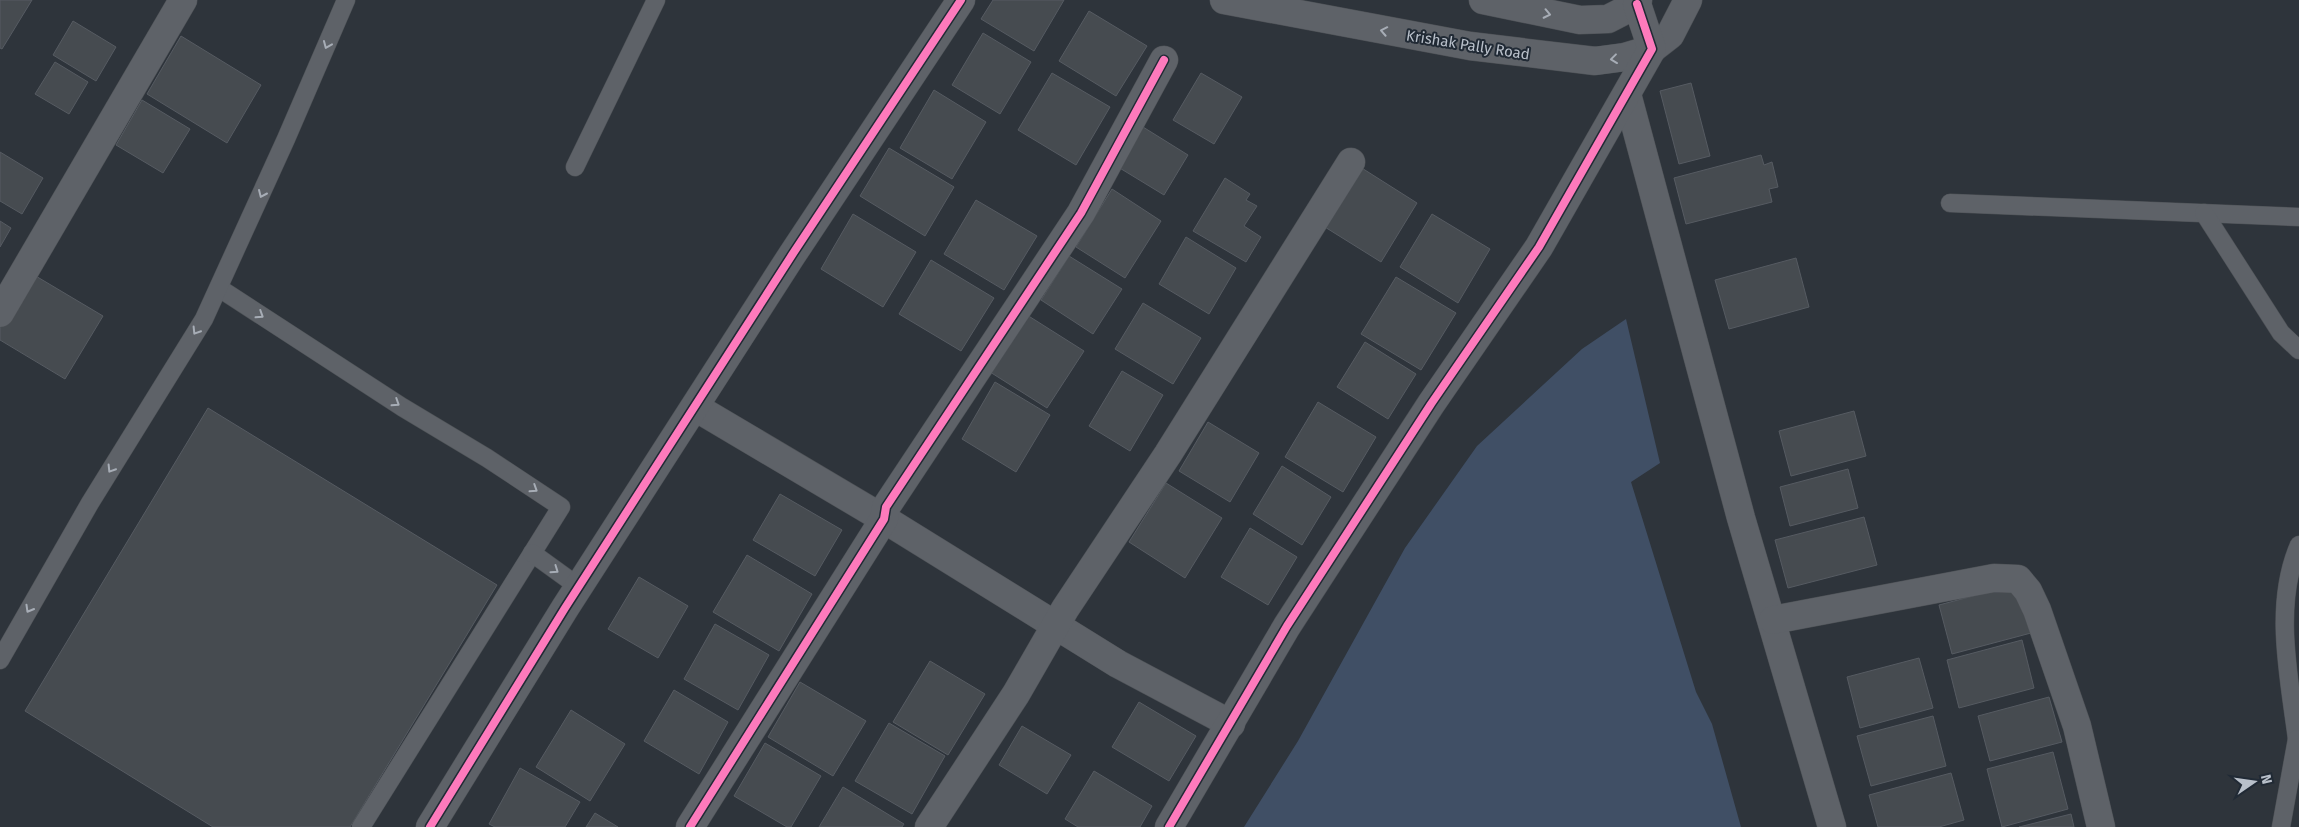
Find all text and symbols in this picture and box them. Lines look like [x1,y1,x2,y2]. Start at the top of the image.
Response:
one-way arrow [1543,8,1552,18]
one-way arrow [1380,26,1389,36]
street label: Krishak Pally Road [1405,26,1531,64]
one-way arrow [322,40,333,49]
one-way arrow [1610,53,1618,64]
one-way arrow [257,189,268,198]
one-way arrow [255,308,264,318]
one-way arrow [193,326,203,335]
one-way arrow [391,397,400,407]
one-way arrow [108,464,117,473]
one-way arrow [529,483,538,492]
one-way arrow [549,564,559,573]
one-way arrow [25,604,35,613]
north arrow [2229,757,2279,807]
text: N [2257,773,2276,786]

